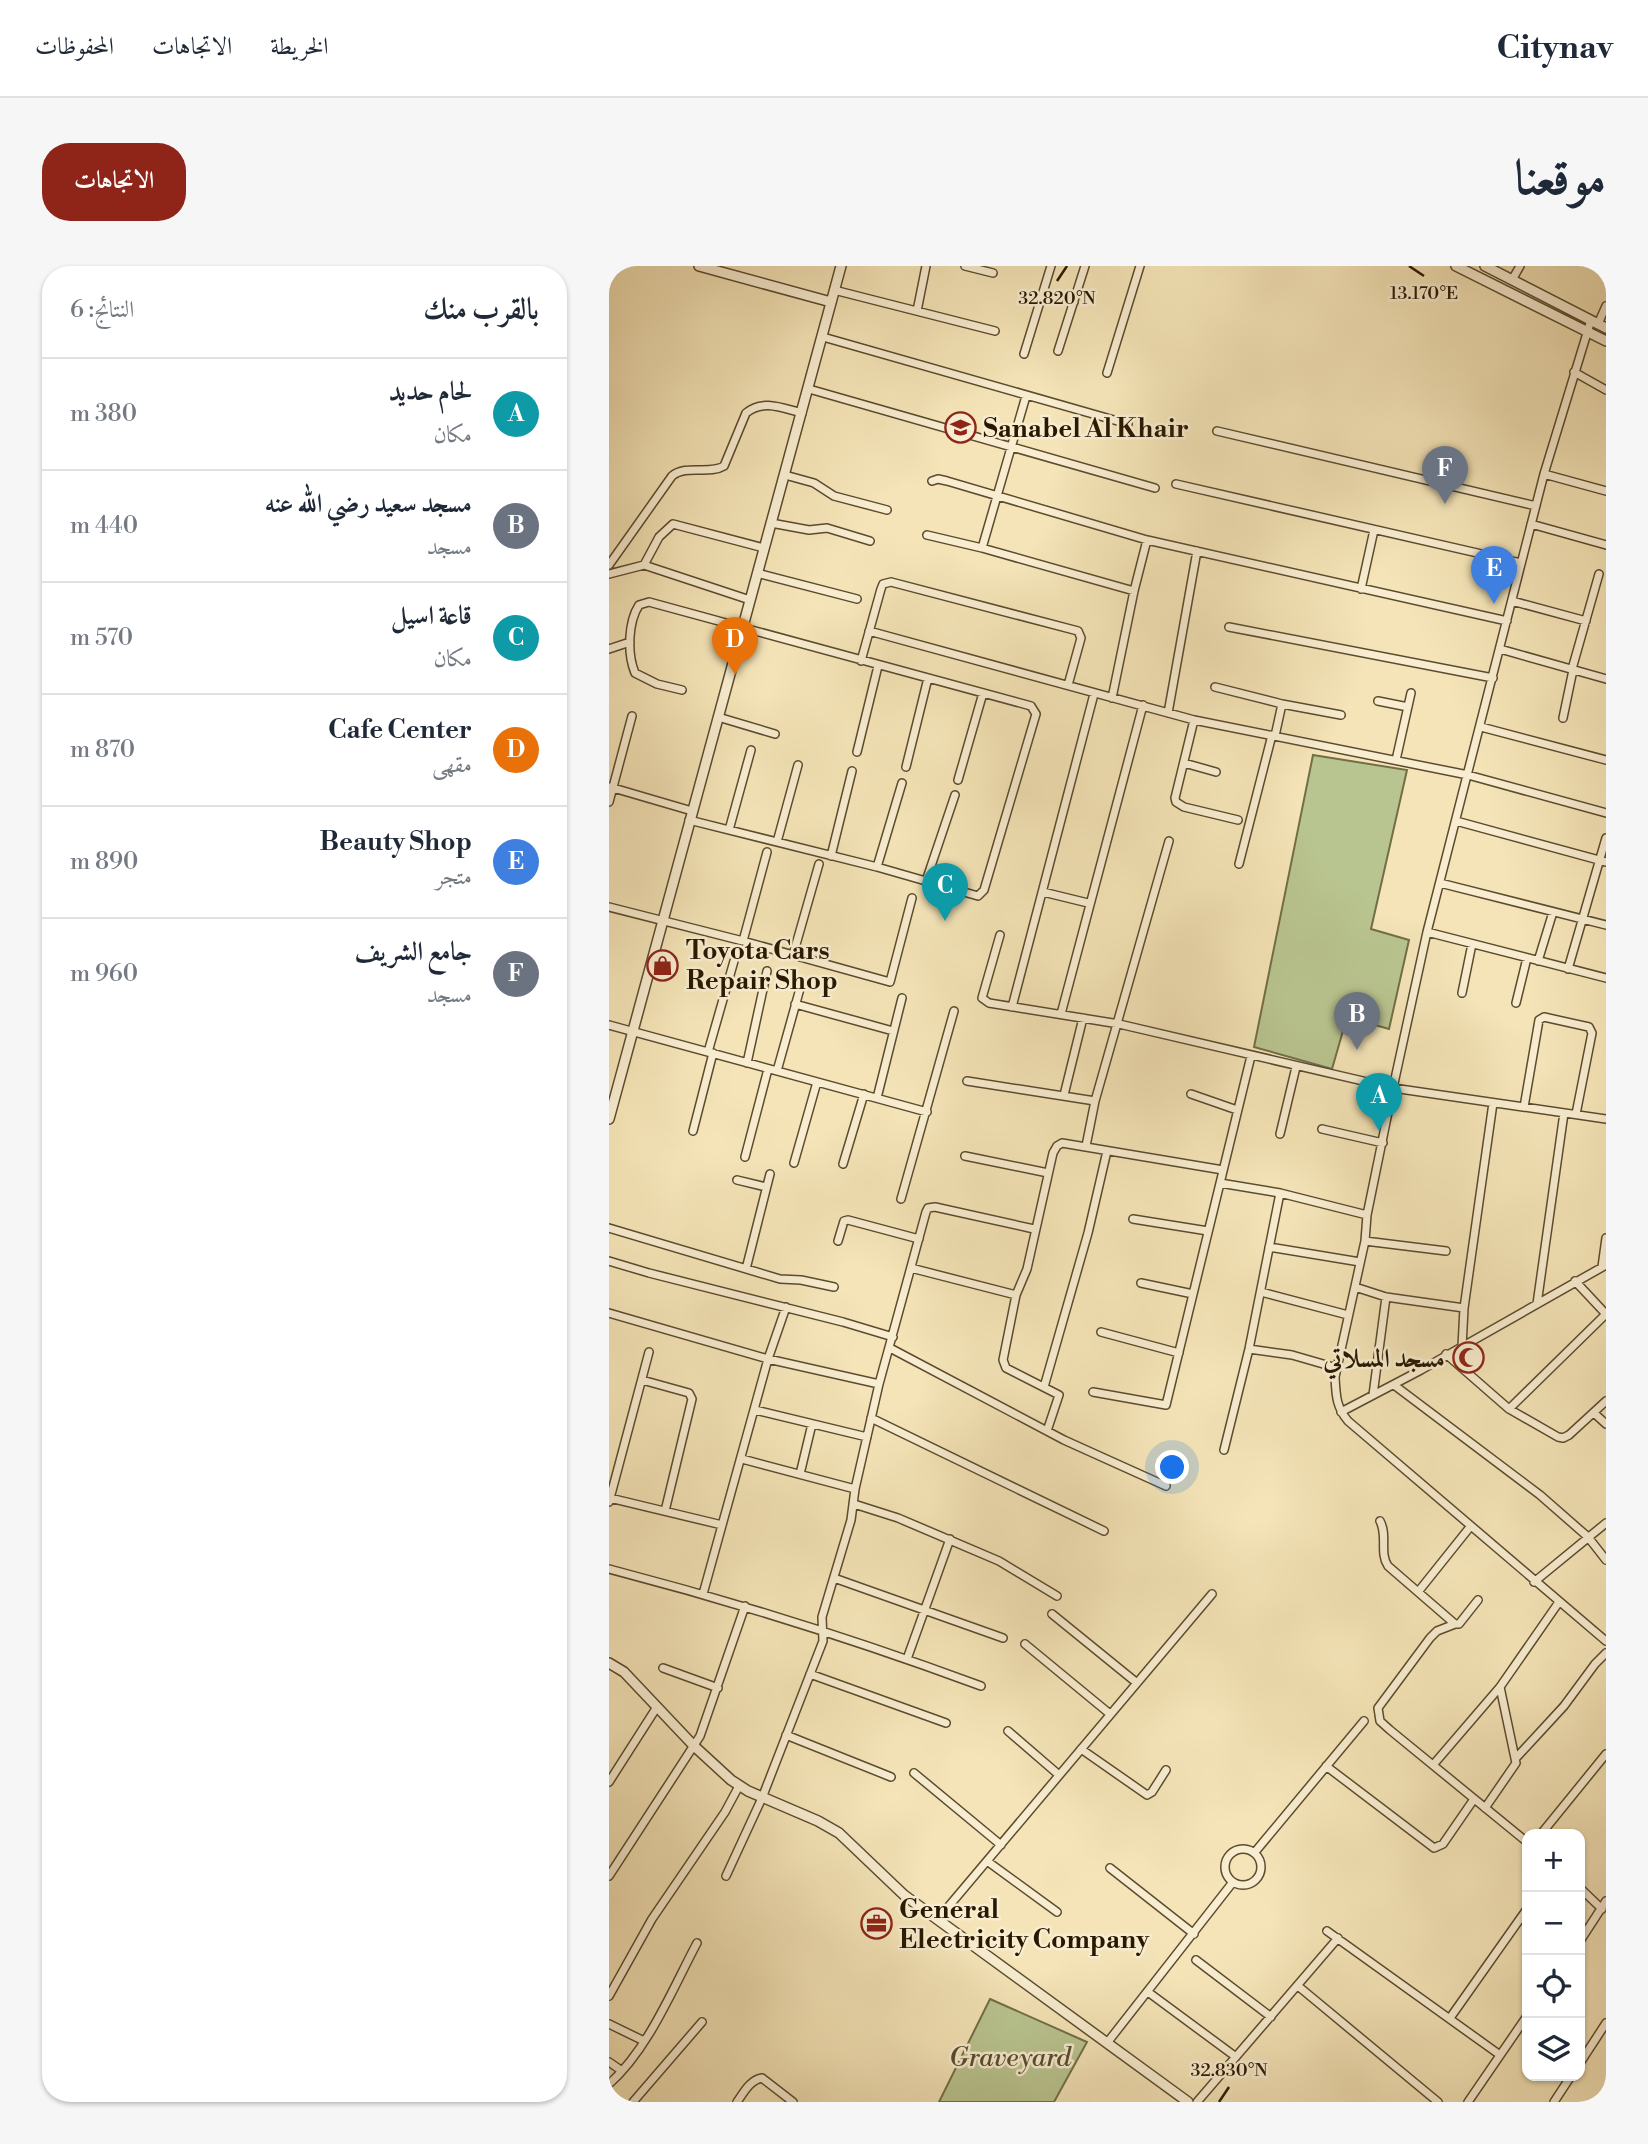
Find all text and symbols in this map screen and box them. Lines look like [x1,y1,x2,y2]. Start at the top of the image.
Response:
text: Citynav [1496,28,1613,69]
text: المحفوظات [35,32,114,62]
text: الاتجاهات [152,32,232,62]
text: الخريطة [270,32,329,62]
button: الاتجاهات [42,143,186,221]
text: موقعنا [1514,149,1606,210]
text: 13.170°E [1390,282,1458,305]
text: 32.820°N [1018,287,1096,310]
text: بالقرب منك [423,291,539,329]
text: النتائج: 6 [70,296,134,324]
text: لحام حديد [389,376,472,408]
text: 380 m [70,400,137,428]
text: A [508,400,524,428]
school or university icon: Sanabel Al Khair [943,411,977,445]
place label: Sanabel Al Khair [983,413,1189,445]
text: مكان [433,421,472,449]
pin: F [1422,446,1468,504]
text: مسجد سعيد رضي الله عنه [265,488,472,520]
text: 440 m [70,512,138,540]
text: B [507,512,525,540]
text: مسجد [427,533,472,561]
pin: E [1471,546,1517,604]
text: قاعة اسيل [391,600,472,632]
pin: D [712,617,758,675]
text: 570 m [70,624,133,652]
text: C [508,624,524,652]
text: مكان [433,645,472,673]
text: Cafe Center [328,714,472,746]
text: 870 m [70,736,135,764]
text: D [507,736,525,764]
text: مقهى [432,751,472,779]
text: Beauty Shop [319,826,472,858]
text: 890 m [70,848,138,876]
text: E [508,848,524,876]
text: متجر [436,863,472,891]
pin: C [922,863,968,921]
place label: Toyota Cars Repair Shop [686,935,838,997]
text: جامع الشريف [355,936,472,968]
shop icon: Toyota Cars Repair Shop [646,948,680,982]
text: 960 m [70,960,138,988]
text: F [508,960,524,988]
text: مسجد [427,981,472,1009]
pin: B [1334,992,1380,1050]
pin: A [1356,1073,1402,1131]
mosque icon: مسجد المسلاتي [1451,1341,1485,1375]
place label: مسجد المسلاتي [1322,1343,1445,1380]
your location [1155,1450,1189,1484]
map controls [1522,1829,1585,2081]
button: + [1522,1829,1585,1892]
button: − [1522,1892,1585,1955]
place label: General Electricity Company [899,1894,1150,1956]
office icon: General Electricity Company [859,1907,893,1941]
button: locate [1522,1955,1585,2018]
button: layers [1522,2018,1585,2081]
park label: Graveyard [949,2042,1072,2074]
text: 32.830°N [1190,2059,1268,2082]

